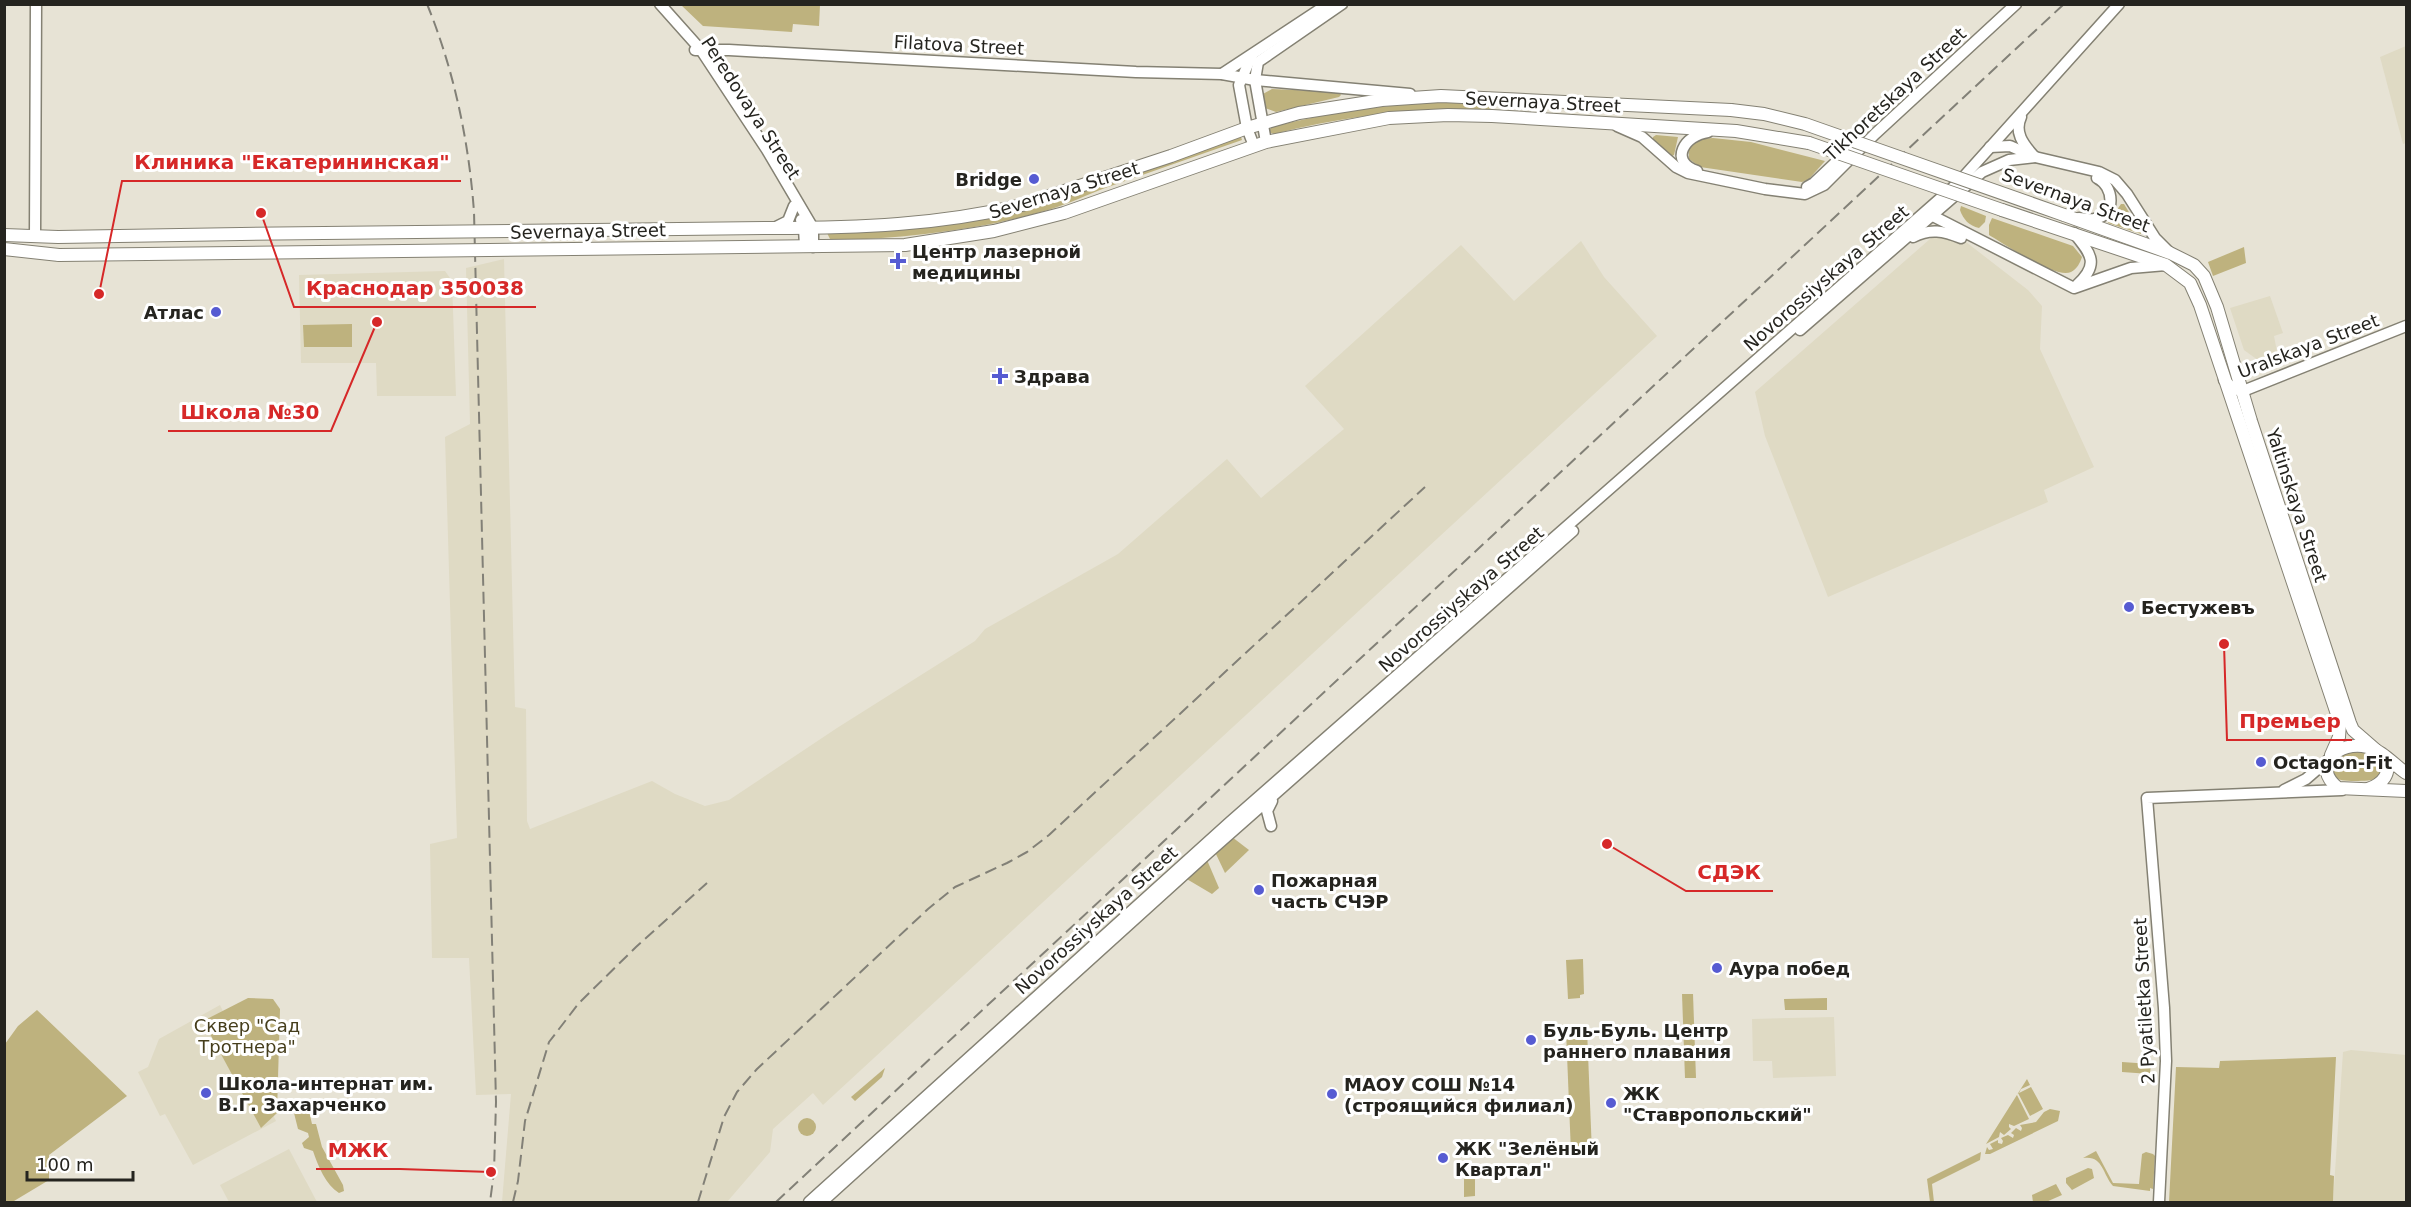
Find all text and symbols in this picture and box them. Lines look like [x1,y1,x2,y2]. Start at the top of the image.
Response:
street label: Tikhoretskaya Street [1819,23,1970,166]
street label: Filatova Street [893,31,1025,59]
street label: Peredovaya Street [697,33,805,183]
street label: Severnaya Street [1465,87,1621,117]
callout: Клиника "Екатерининская" [122,143,461,181]
text: Клиника "Екатерининская" [134,150,450,174]
street label: Severnaya Street [986,157,1142,223]
street label: Severnaya Street [1999,163,2153,237]
place label: Bridge [955,169,1022,190]
marker: Bridge [1027,172,1041,186]
street label: Novorossiyskaya Street [1739,201,1913,355]
street label: Severnaya Street [510,219,666,243]
place label: Центр лазерной медицины [912,241,1081,283]
marker: Центр лазерной медицины [889,252,907,270]
callout: Краснодар 350038 [294,269,536,307]
text: Краснодар 350038 [306,276,524,300]
place label: Атлас [144,302,204,323]
marker: Атлас [209,305,223,319]
street label: Uralskaya Street [2235,309,2381,383]
place label: Здрава [1014,366,1090,387]
marker: Здрава [991,367,1009,385]
callout: Школа №30 [168,393,331,431]
text: Школа №30 [180,400,320,424]
street label: Yaltinskaya Street [2262,424,2332,585]
street label: Novorossiyskaya Street [1374,522,1548,676]
place label: Бестужевъ [2141,597,2255,618]
marker: Бестужевъ [2122,600,2136,614]
callout: Премьер [2227,702,2352,740]
text: Премьер [2239,709,2341,733]
place label: Octagon-Fit [2273,752,2393,773]
marker: Octagon-Fit [2254,755,2268,769]
street label: Novorossiyskaya Street [1011,842,1181,998]
callout: СДЭК [1686,853,1773,891]
text: СДЭК [1697,860,1761,884]
place label: Пожарная часть СЧЭР [1271,870,1388,912]
marker: Пожарная часть СЧЭР [1252,883,1266,897]
street label: 2 Pyatiletka Street [2129,917,2159,1085]
place label: Аура побед [1729,958,1850,979]
marker: Аура побед [1710,961,1724,975]
park label: Сквер "Сад Тротнера" [194,1015,300,1057]
place label: Буль-Буль. Центр раннего плавания [1543,1020,1731,1062]
marker: Буль-Буль. Центр раннего плавания [1524,1033,1538,1047]
place label: Школа-интернат им. В.Г. Захарченко [218,1073,434,1115]
place label: МАОУ СОШ №14 (строящийся филиал) [1344,1074,1574,1116]
place label: ЖК "Ставропольский" [1623,1083,1812,1125]
marker: Школа-интернат им. В.Г. Захарченко [199,1086,213,1100]
marker: МАОУ СОШ №14 (строящийся филиал) [1325,1087,1339,1101]
marker: ЖК "Ставропольский" [1604,1096,1618,1110]
callout: МЖК [316,1131,400,1169]
text: МЖК [328,1138,389,1162]
place label: ЖК "Зелёный Квартал" [1455,1138,1599,1180]
scale bar [27,1144,134,1182]
marker: ЖК "Зелёный Квартал" [1436,1151,1450,1165]
text: 100 m [36,1154,94,1175]

